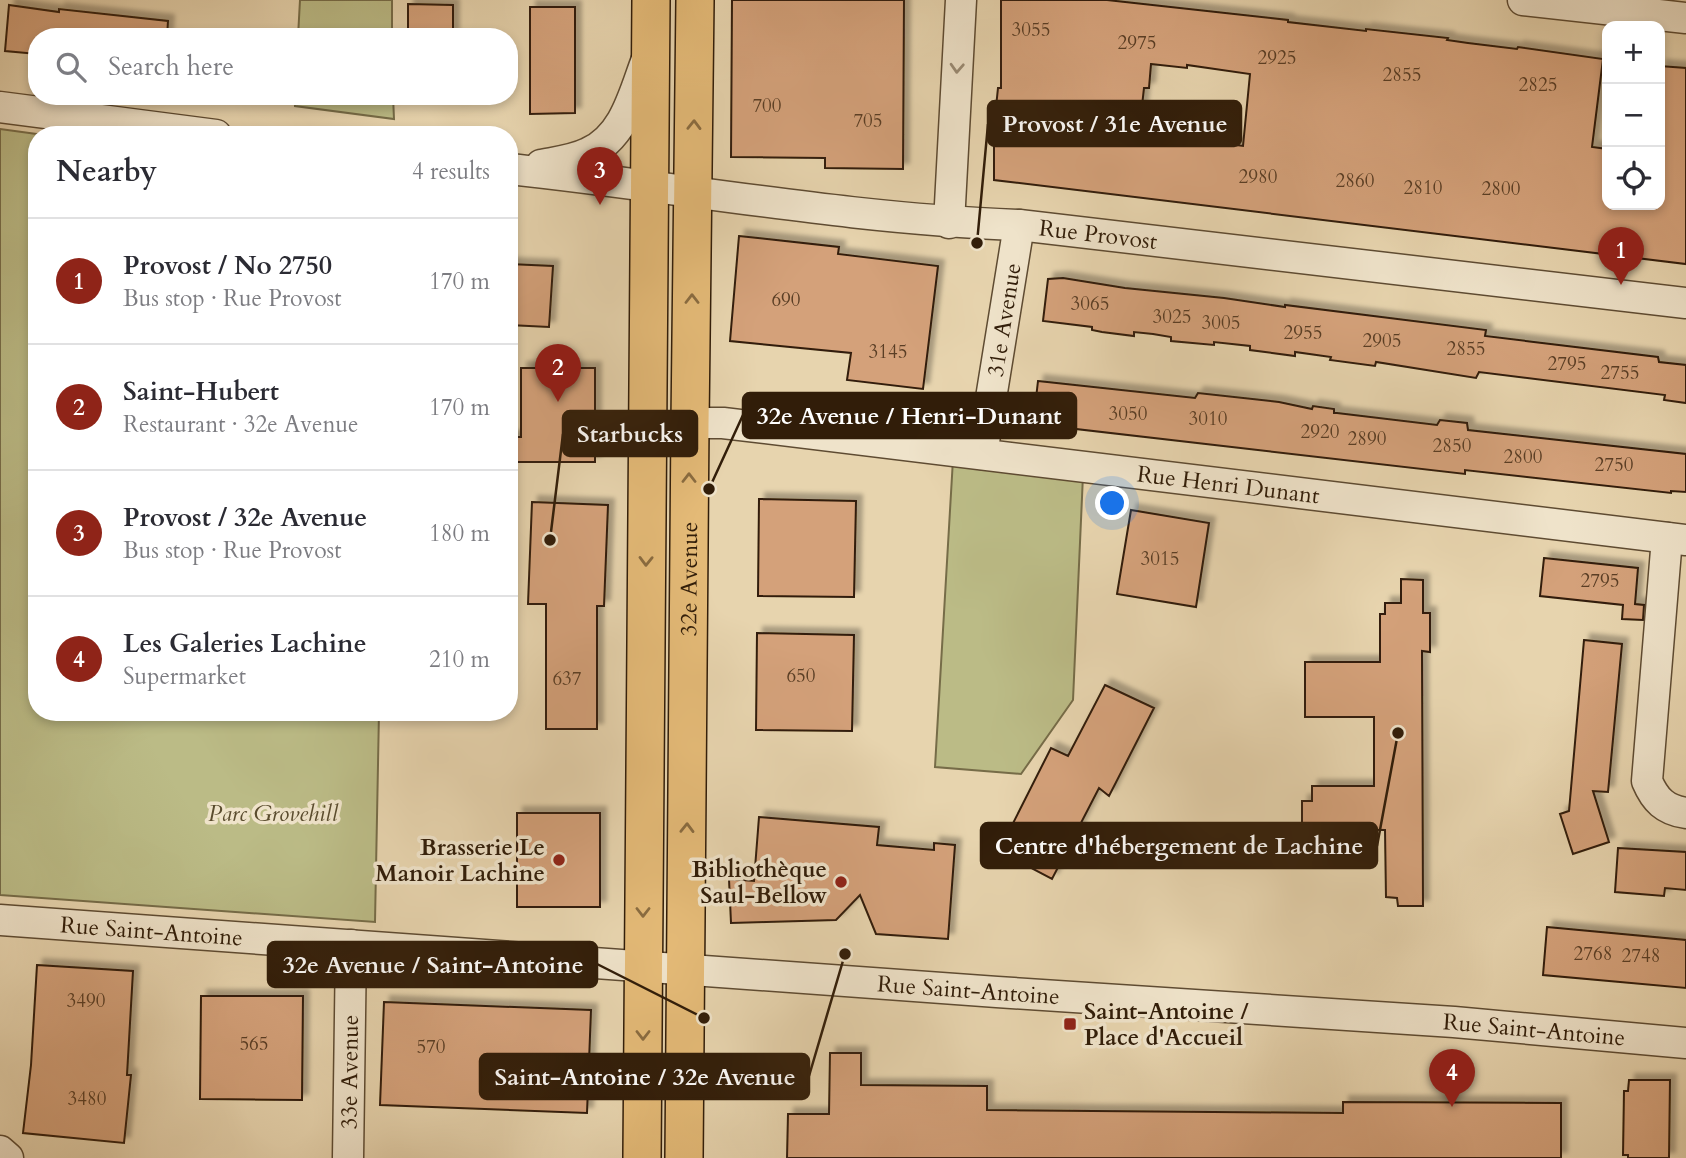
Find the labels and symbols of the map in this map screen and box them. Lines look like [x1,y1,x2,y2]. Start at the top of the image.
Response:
house number: 3055 [1012,17,1050,43]
house number: 2975 [1118,30,1156,56]
house number: 2925 [1258,45,1296,71]
house number: 2855 [1383,62,1421,88]
one-way arrow [950,63,965,74]
house number: 2825 [1519,72,1557,98]
house number: 700 [752,93,782,119]
callout: Provost / 31e Avenue [988,101,1241,146]
house number: 705 [853,108,883,134]
text: Provost / 31e Avenue [1002,108,1228,141]
one-way arrow [686,119,702,129]
pin: 3 [577,147,623,205]
house number: 2980 [1239,164,1278,190]
house number: 2860 [1336,168,1375,194]
house number: 2810 [1404,175,1443,201]
house number: 2800 [1482,176,1521,202]
street label: Rue Provost [1037,212,1159,257]
pin: 1 [1598,227,1644,285]
street label: 31e Avenue [980,261,1029,379]
house number: 690 [771,287,801,313]
house number: 3065 [1071,291,1109,317]
one-way arrow [684,293,699,304]
house number: 3025 [1153,304,1191,330]
house number: 3005 [1202,310,1240,336]
house number: 2955 [1284,320,1322,346]
house number: 2905 [1363,328,1401,354]
house number: 2855 [1447,336,1485,362]
house number: 3145 [869,339,907,365]
pin: 2 [535,344,581,402]
house number: 2795 [1548,351,1586,377]
house number: 2755 [1601,360,1639,386]
callout: 32e Avenue / Henri-Dunant [743,393,1076,438]
text: 32e Avenue / Henri-Dunant [756,400,1062,433]
house number: 3050 [1109,401,1148,427]
house number: 3010 [1189,406,1228,432]
callout: Starbucks [563,411,697,456]
text: Starbucks [577,418,683,451]
house number: 2920 [1301,419,1340,445]
house number: 2890 [1348,426,1387,452]
house number: 2850 [1433,433,1472,459]
house number: 2800 [1504,444,1543,470]
house number: 2750 [1595,452,1634,478]
street label: Rue Henri Dunant [1135,458,1321,511]
one-way arrow [681,472,697,482]
your location [1095,486,1129,520]
street label: 32e Avenue [673,521,705,637]
house number: 3015 [1141,546,1179,572]
one-way arrow [638,556,654,567]
house number: 2795 [1581,568,1619,594]
house number: 650 [786,663,816,689]
house number: 637 [552,666,582,692]
park label: Parc Grovehill [208,798,339,829]
one-way arrow [679,822,694,833]
callout: Centre d'hébergement de Lachine [981,823,1377,868]
text: Centre d'hébergement de Lachine [995,830,1363,863]
place label: Brasserie Le Manoir Lachine [375,832,545,889]
marker: Brasserie Le Manoir Lachine [551,852,567,868]
place label: Bibliothèque Saul-Bellow [691,854,828,911]
marker: Bibliothèque Saul-Bellow [833,874,849,890]
one-way arrow [635,907,651,918]
street label: Rue Saint-Antoine [59,909,244,953]
house number: 2768 [1574,941,1612,967]
callout: 32e Avenue / Saint-Antoine [268,942,597,987]
house number: 2748 [1622,943,1660,969]
text: 32e Avenue / Saint-Antoine [282,949,584,982]
street label: Rue Saint-Antoine [876,968,1061,1012]
house number: 3490 [67,988,106,1014]
place label: Saint-Antoine / Place d'Accueil [1084,996,1249,1053]
street label: Rue Saint-Antoine [1442,1006,1627,1053]
street label: 33e Avenue [333,1014,366,1130]
marker: Saint-Antoine / Place d'Accueil [1062,1016,1078,1032]
house number: 565 [239,1031,269,1057]
one-way arrow [635,1031,651,1041]
house number: 570 [416,1034,446,1060]
pin: 4 [1429,1049,1475,1107]
callout: Saint-Antoine / 32e Avenue [480,1054,809,1099]
text: Saint-Antoine / 32e Avenue [494,1061,796,1094]
house number: 3480 [68,1086,107,1112]

